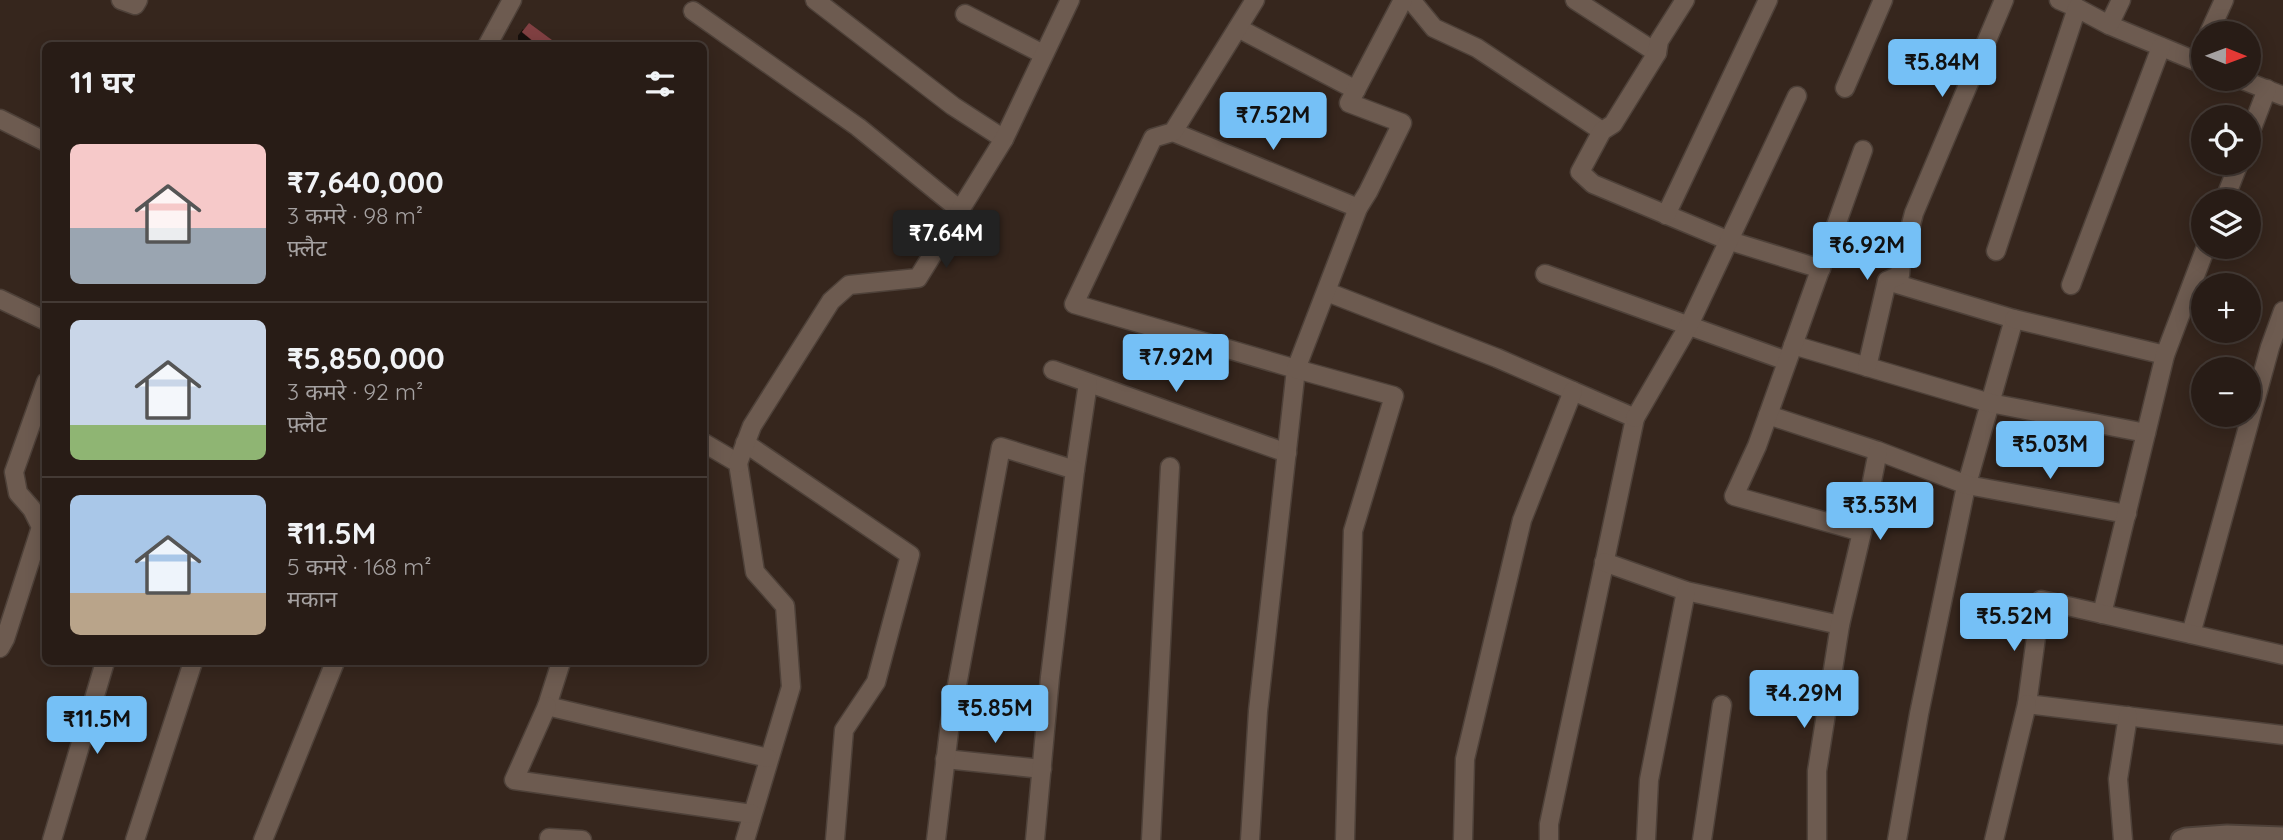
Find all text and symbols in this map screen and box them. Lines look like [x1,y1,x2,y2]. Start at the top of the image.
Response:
north arrow [2191,21,2261,91]
map controls [2191,21,2261,427]
pin: ₹5.84M [1885,40,1999,99]
text: ₹5.84M [1904,47,1980,76]
text: 11 घर [70,63,134,101]
icon: filters [641,65,679,103]
pin: ₹7.52M [1216,92,1330,152]
text: ₹7.52M [1236,100,1310,129]
button: locate [2191,105,2261,175]
text: ₹7,640,000 [287,163,444,201]
icon: home [126,172,210,256]
button: layers [2191,189,2261,259]
text: 3 कमरे · 98 m² [287,201,423,230]
pin: ₹7.64M [889,210,1003,270]
text: ₹7.64M [909,218,983,247]
pin: ₹6.92M [1810,222,1924,282]
text: ₹6.92M [1829,230,1905,259]
text: फ़्लैट [287,233,327,262]
button: + [2191,273,2261,343]
pin: ₹7.92M [1119,334,1233,394]
text: ₹5,850,000 [287,339,445,377]
text: ₹7.92M [1139,342,1213,371]
icon: home [126,348,210,432]
button: − [2191,357,2261,427]
text: 3 कमरे · 92 m² [287,377,423,406]
text: फ़्लैट [287,409,327,438]
pin: ₹5.03M [1993,421,2107,481]
text: ₹5.03M [2012,429,2088,458]
pin: ₹3.53M [1823,482,1937,542]
text: ₹3.53M [1842,490,1918,519]
text: ₹11.5M [287,514,376,552]
icon: home [126,523,210,607]
text: 5 कमरे · 168 m² [287,552,432,581]
text: मकान [287,584,337,613]
pin: ₹5.52M [1957,594,2071,653]
text: ₹5.52M [1976,601,2052,630]
pin: ₹4.29M [1747,670,1861,730]
text: ₹4.29M [1766,678,1842,707]
pin: ₹5.85M [938,686,1052,745]
text: ₹5.85M [957,693,1033,722]
pin: ₹11.5M [40,696,154,756]
text: ₹11.5M [63,704,131,733]

